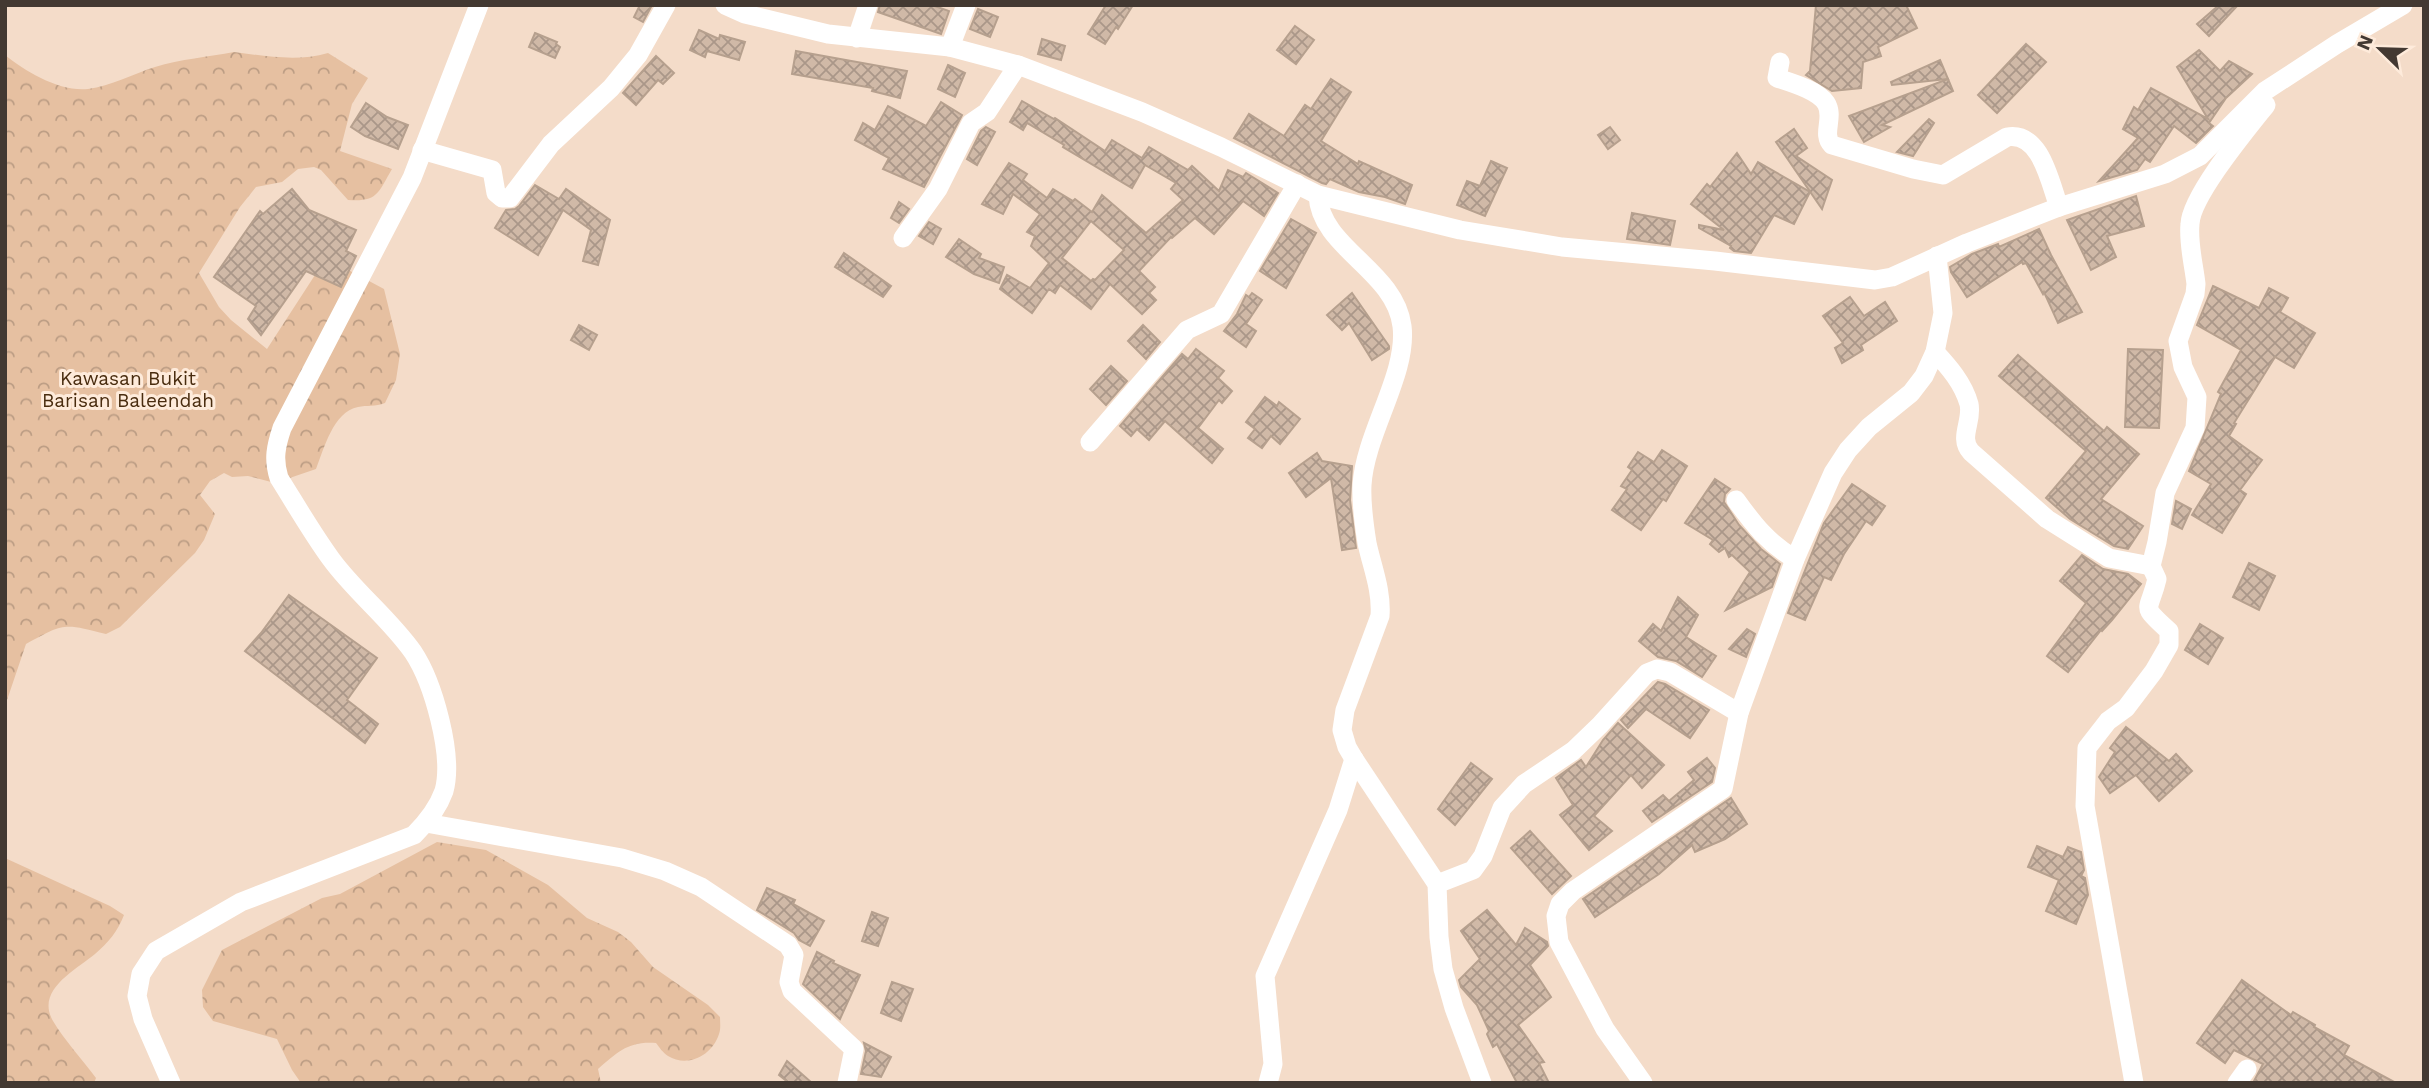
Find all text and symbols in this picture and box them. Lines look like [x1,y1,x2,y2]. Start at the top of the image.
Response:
north arrow [2345,14,2415,84]
text: N [2351,32,2378,54]
park label: Kawasan Bukit Barisan Baleendah [42,367,214,412]

